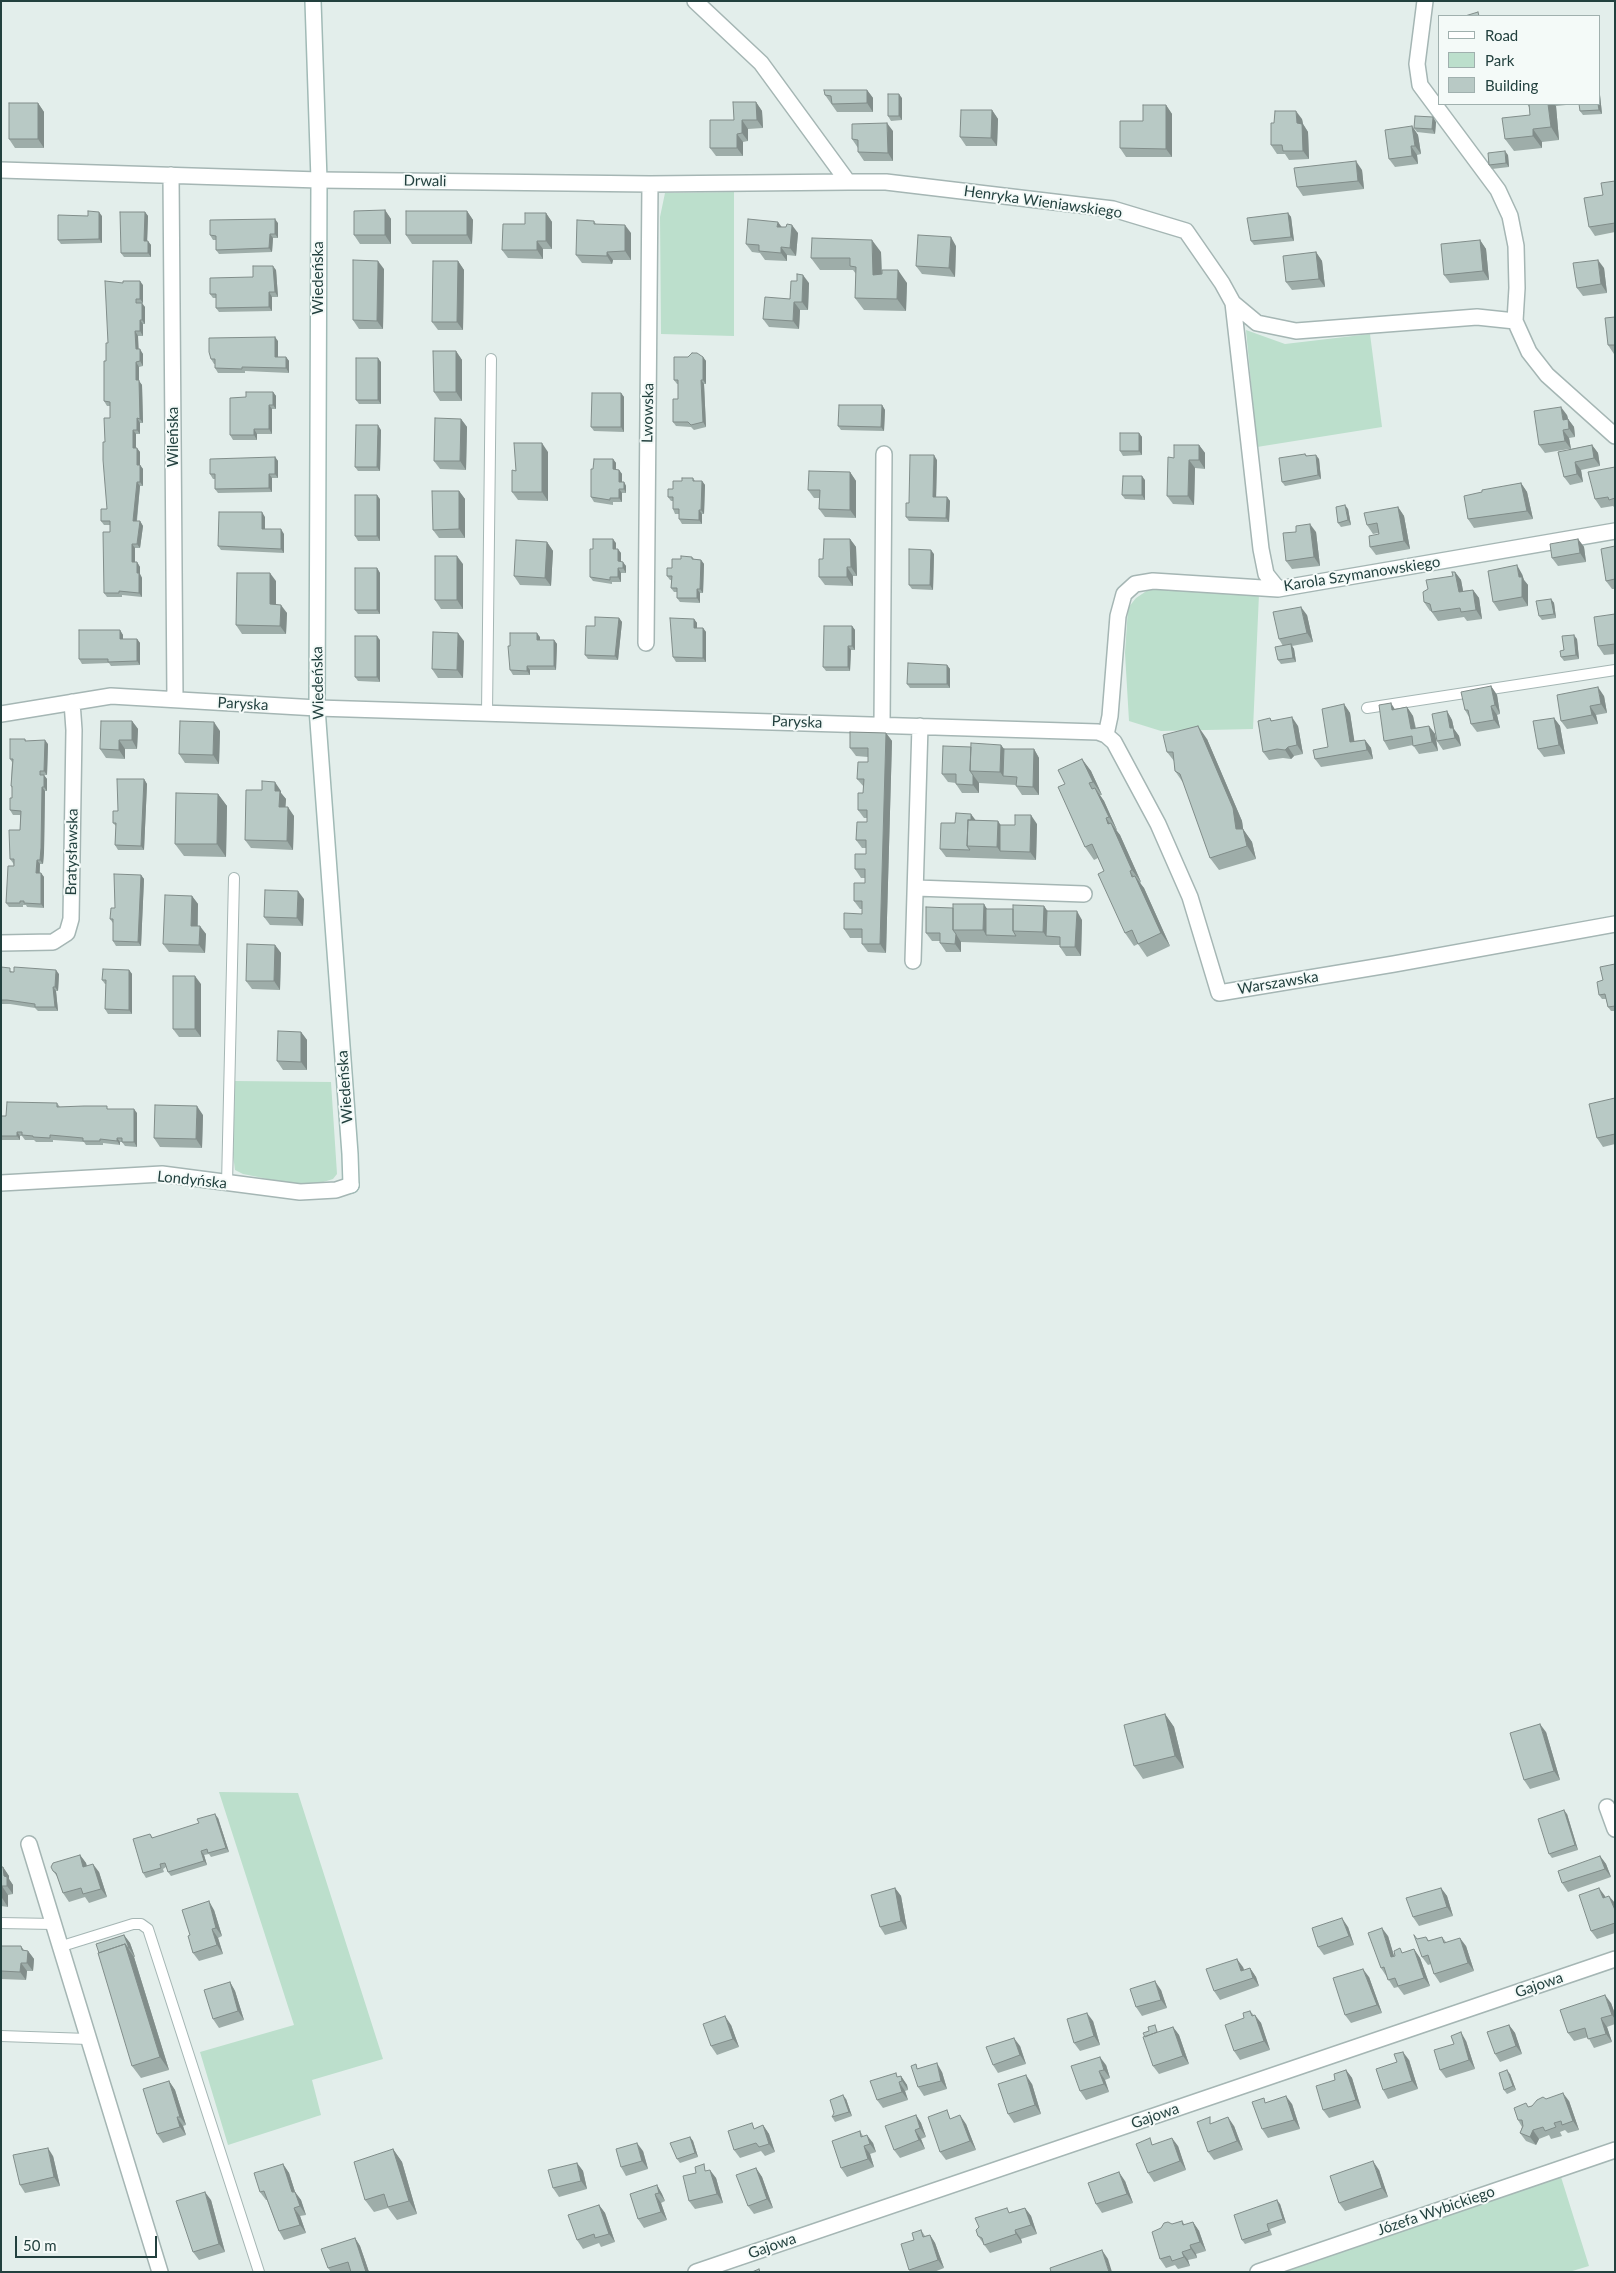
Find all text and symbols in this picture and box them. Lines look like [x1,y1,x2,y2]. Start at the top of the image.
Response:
legend [1438,15,1601,105]
text: Road [1485,26,1518,44]
text: Park [1485,51,1514,69]
text: Building [1485,76,1538,94]
street label: Drwali [403,172,447,190]
street label: Henryka Wieniawskiego [963,182,1123,222]
street label: Wiedeńska [309,241,327,315]
street label: Lwowska [638,383,658,443]
street label: Wileńska [164,407,182,467]
street label: Karola Szymanowskiego [1282,553,1442,595]
street label: Wiedeńska [308,646,328,720]
street label: Paryska [217,694,269,714]
street label: Paryska [771,712,823,732]
street label: Bratysławska [62,808,82,896]
street label: Warszawska [1236,968,1320,998]
street label: Wiedeńska [333,1050,357,1124]
street label: Londyńska [156,1167,228,1193]
street label: Gajowa [1513,1968,1565,2002]
street label: Gajowa [1129,2099,1181,2133]
street label: Józefa Wybickiego [1375,2182,1497,2240]
scale bar [18,2226,160,2258]
street label: Gajowa [746,2229,798,2263]
text: 50 m [23,2236,57,2254]

